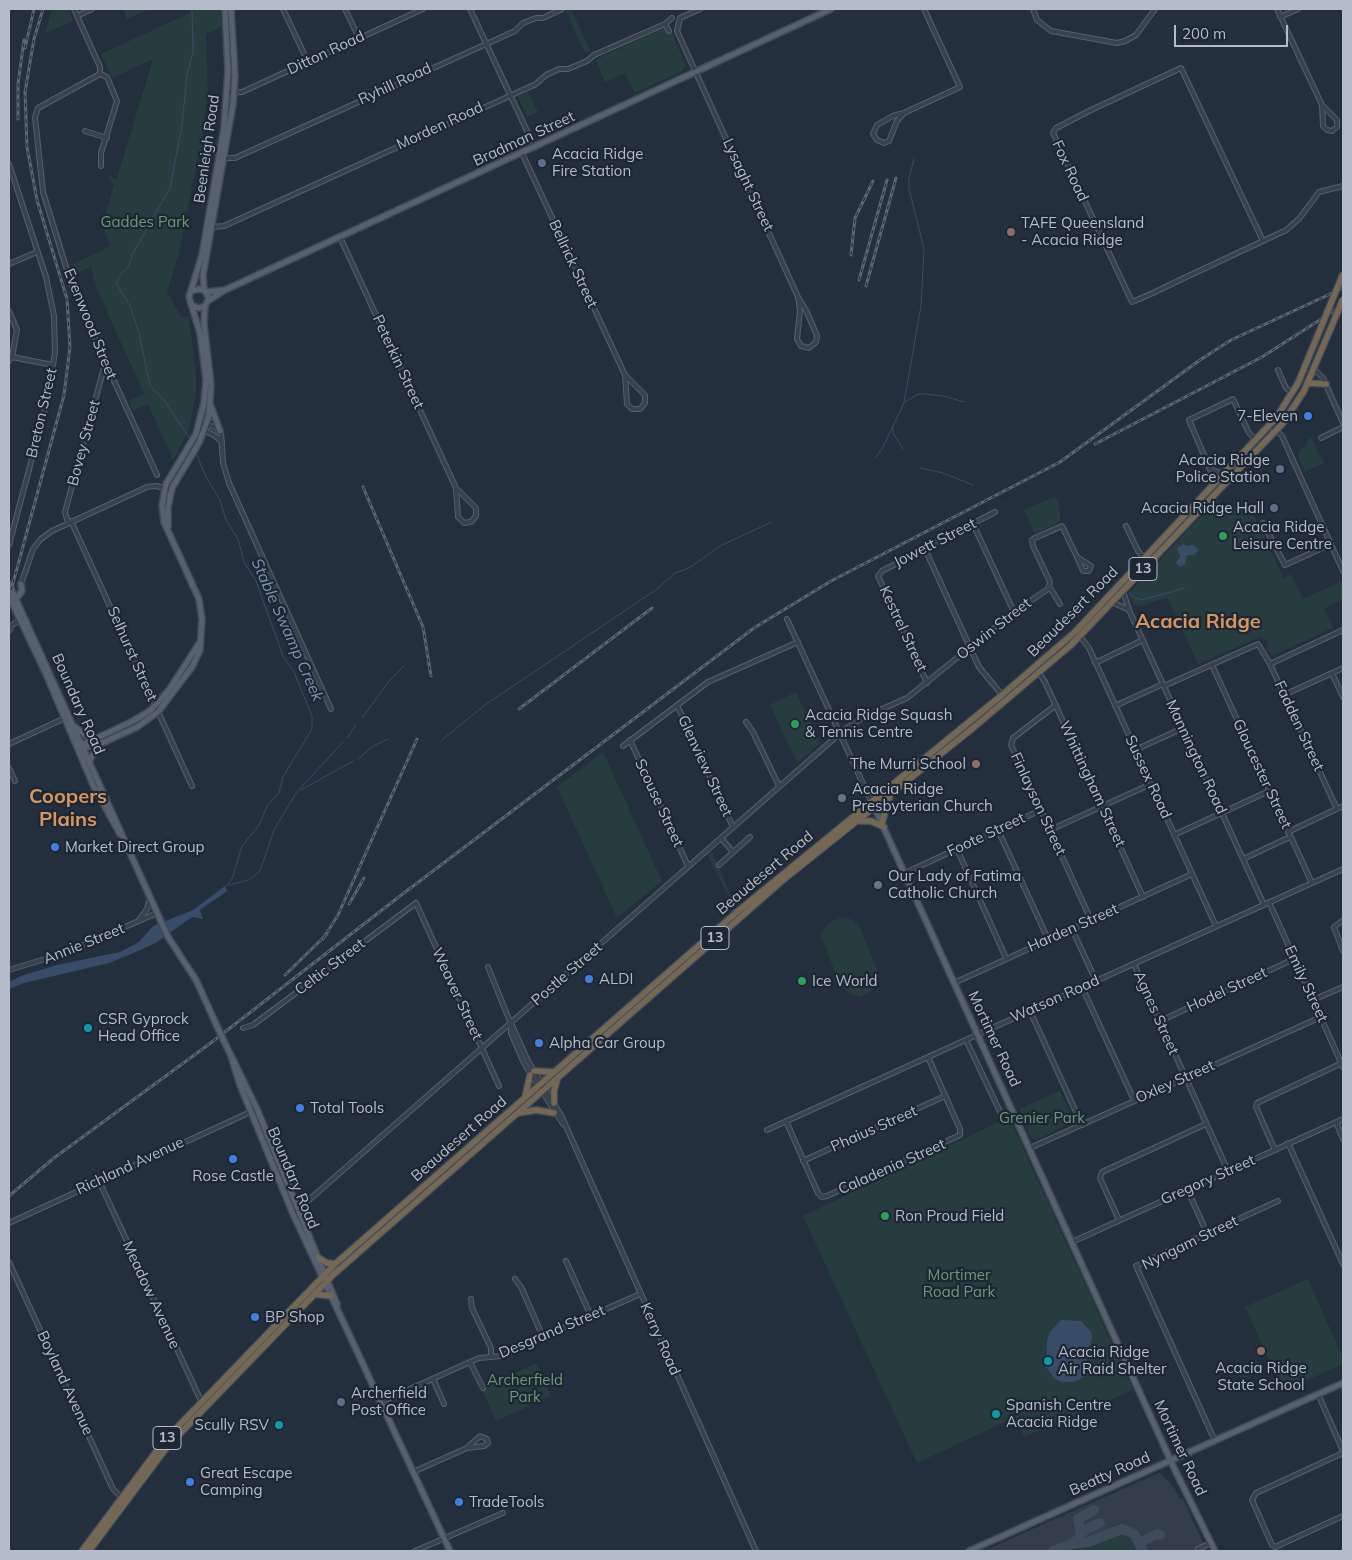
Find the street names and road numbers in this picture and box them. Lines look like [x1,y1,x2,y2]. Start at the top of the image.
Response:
street label: Ditton Road [285,27,367,79]
street label: Ryhill Road [356,59,434,109]
street label: Beenleigh Road [190,94,224,204]
street label: Morden Road [394,98,486,154]
street label: Bradman Street [470,108,578,170]
street label: Lysaght Street [719,136,777,234]
street label: Fox Road [1048,138,1092,204]
street label: Bellrick Street [545,217,601,311]
street label: Evenwood Street [60,266,120,382]
street label: Peterkin Street [368,312,428,412]
street label: Breton Street [23,366,61,460]
street label: Bovey Street [64,398,104,488]
street label: Jowett Street [891,515,979,571]
road number: 13 [1129,558,1157,580]
street label: Beaudesert Road [1024,563,1122,661]
street label: Kestrel Street [875,583,931,675]
street label: Oswin Street [953,594,1035,664]
street label: Selhurst Street [103,604,161,704]
street label: Boundary Road [48,651,108,757]
street label: Fadden Street [1270,678,1328,774]
street label: Mannington Road [1162,697,1230,817]
street label: Glenview Street [674,713,736,819]
street label: Gloucester Street [1229,716,1295,832]
street label: Whittingham Street [1055,718,1129,850]
street label: Sussex Road [1121,733,1175,821]
street label: Finlayson Street [1006,750,1070,858]
street label: Scouse Street [631,756,687,850]
street label: Foote Street [944,809,1028,861]
street label: Beaudesert Road [713,827,817,919]
street label: Harden Street [1025,900,1121,956]
street label: Annie Street [41,920,127,968]
road number: 13 [701,926,729,950]
street label: Celtic Street [291,935,369,999]
street label: Postle Street [528,938,606,1010]
street label: Emily Street [1280,943,1332,1025]
street label: Weaver Street [428,945,486,1043]
street label: Hodel Street [1184,964,1270,1016]
street label: Agnes Street [1130,968,1182,1058]
street label: Watson Road [1008,971,1102,1027]
street label: Mortimer Road [964,988,1024,1090]
street label: Oxley Street [1133,1057,1217,1107]
street label: Beaudesert Road [408,1093,510,1185]
street label: Phaius Street [828,1102,920,1156]
street label: Boundary Road [263,1124,323,1232]
street label: Richland Avenue [73,1133,187,1199]
street label: Caladenia Street [836,1135,948,1199]
street label: Gregory Street [1158,1151,1258,1209]
street label: Nyngam Street [1139,1212,1241,1274]
street label: Meadow Avenue [118,1238,184,1352]
street label: Kerry Road [636,1300,684,1378]
street label: Desgrand Street [496,1302,608,1362]
street label: Boyland Avenue [33,1328,97,1438]
street label: Mortimer Road [1150,1397,1210,1499]
road number: 13 [153,1426,181,1450]
street label: Beatty Road [1067,1448,1153,1500]

